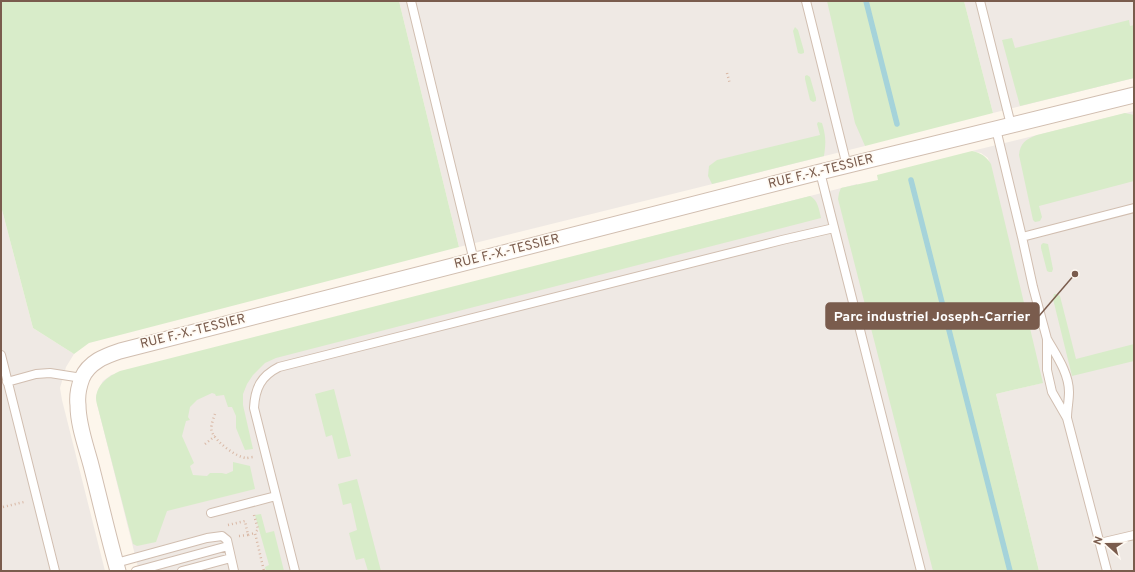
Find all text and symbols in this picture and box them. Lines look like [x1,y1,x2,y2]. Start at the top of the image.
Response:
street label: RUE F.-X.-TESSIER [767,151,875,193]
street label: RUE F.-X.-TESSIER [453,231,561,273]
callout: Parc industriel Joseph-Carrier [826,303,1039,329]
text: Parc industriel Joseph-Carrier [834,309,1031,326]
street label: RUE F.-X.-TESSIER [139,311,247,353]
north arrow [1087,524,1127,564]
text: N [1091,535,1107,547]

